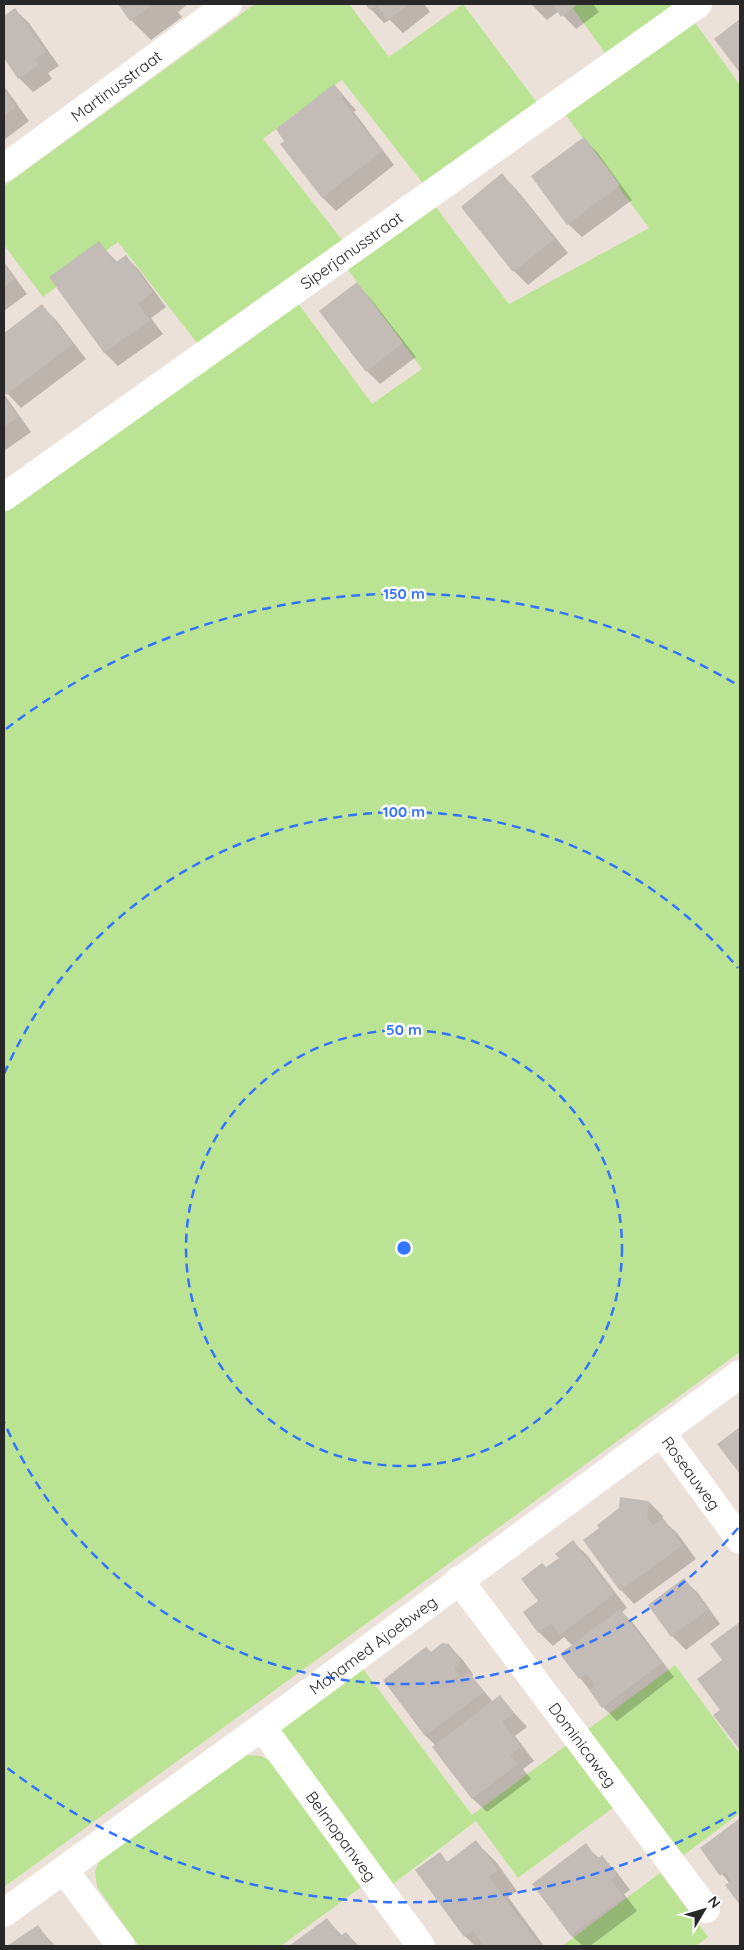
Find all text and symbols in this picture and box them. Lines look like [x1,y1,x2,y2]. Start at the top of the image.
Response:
street label: Martinusstraat [67,46,166,126]
street label: Siperjanusstraat [296,207,406,293]
text: 150 m [383,584,425,603]
text: 100 m [383,802,425,821]
text: 50 m [386,1020,422,1039]
centre of rings [395,1239,413,1257]
street label: Roseauweg [657,1432,725,1514]
street label: Mohamed Ajoebweg [305,1591,441,1699]
street label: Dominicaweg [544,1698,621,1791]
street label: Belmopanweg [302,1787,381,1885]
north arrow [679,1885,729,1935]
text: N [704,1892,725,1912]

